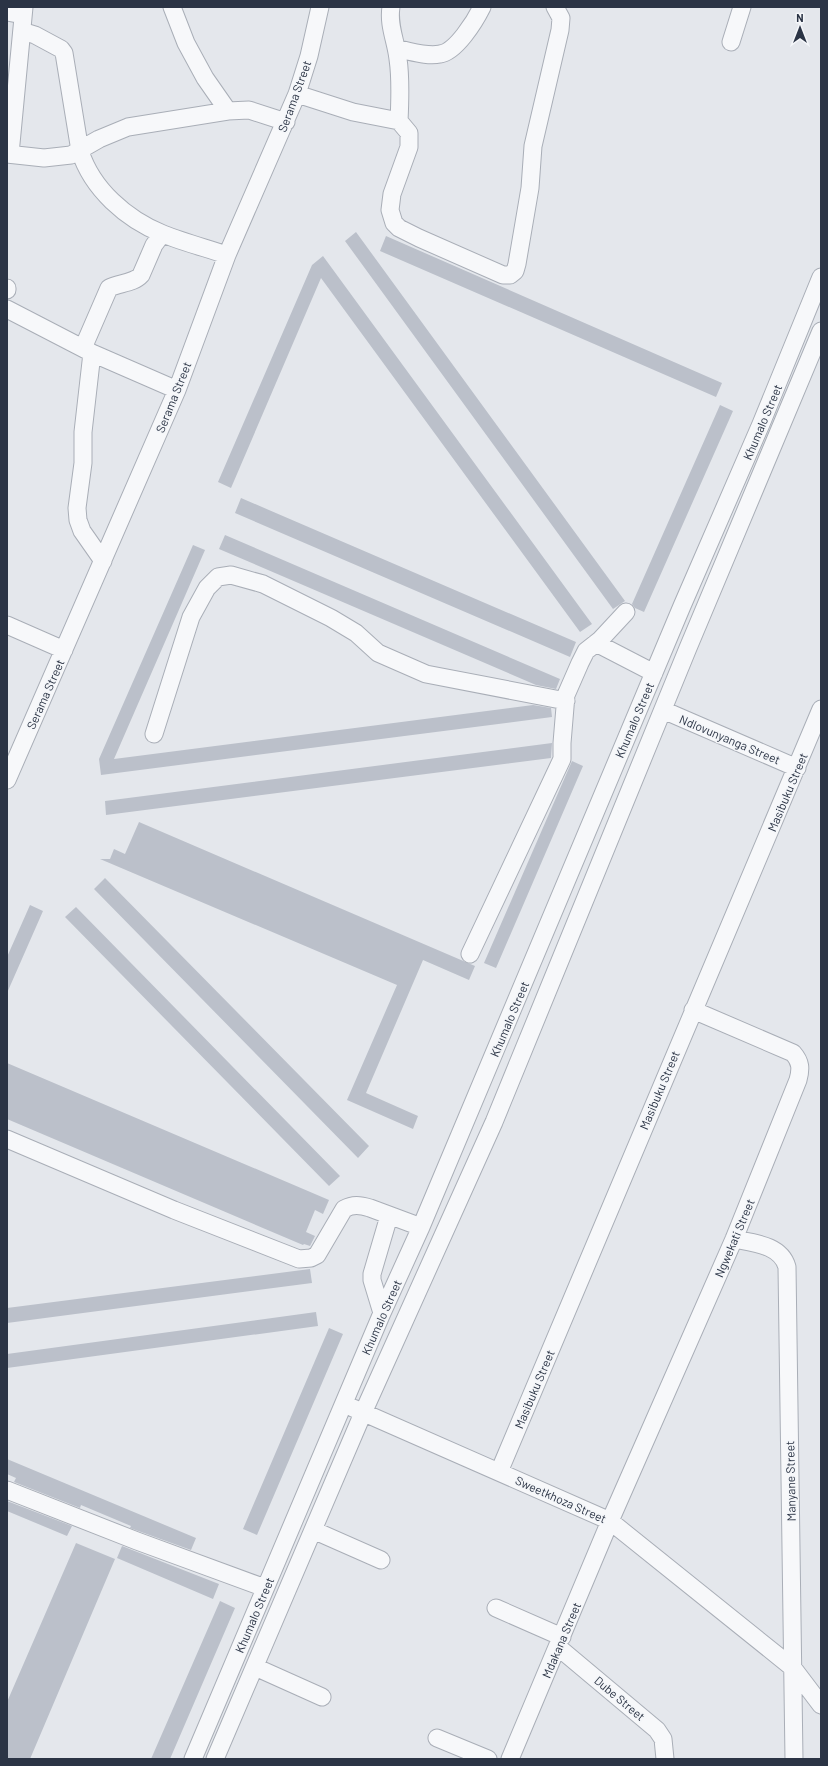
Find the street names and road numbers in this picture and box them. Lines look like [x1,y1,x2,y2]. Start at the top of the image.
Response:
street label: Serama Street [275,58,313,134]
street label: Serama Street [152,360,194,434]
street label: Khumalo Street [740,382,784,462]
street label: Serama Street [23,657,67,731]
street label: Khumalo Street [612,680,656,760]
street label: Ndlovunyanga Street [678,711,782,767]
street label: Masibuku Street [764,751,810,833]
street label: Khumalo Street [487,979,531,1059]
street label: Masibuku Street [636,1049,682,1131]
street label: Ngwekati Street [711,1197,757,1279]
street label: Khumalo Street [358,1277,404,1357]
street label: Masibuku Street [511,1348,557,1430]
street label: Manyane Street [782,1441,798,1521]
street label: Sweetkhoza Street [513,1473,609,1525]
street label: Khumalo Street [232,1575,276,1655]
street label: Mdakana Street [539,1600,583,1680]
street label: Dube Street [592,1673,648,1723]

